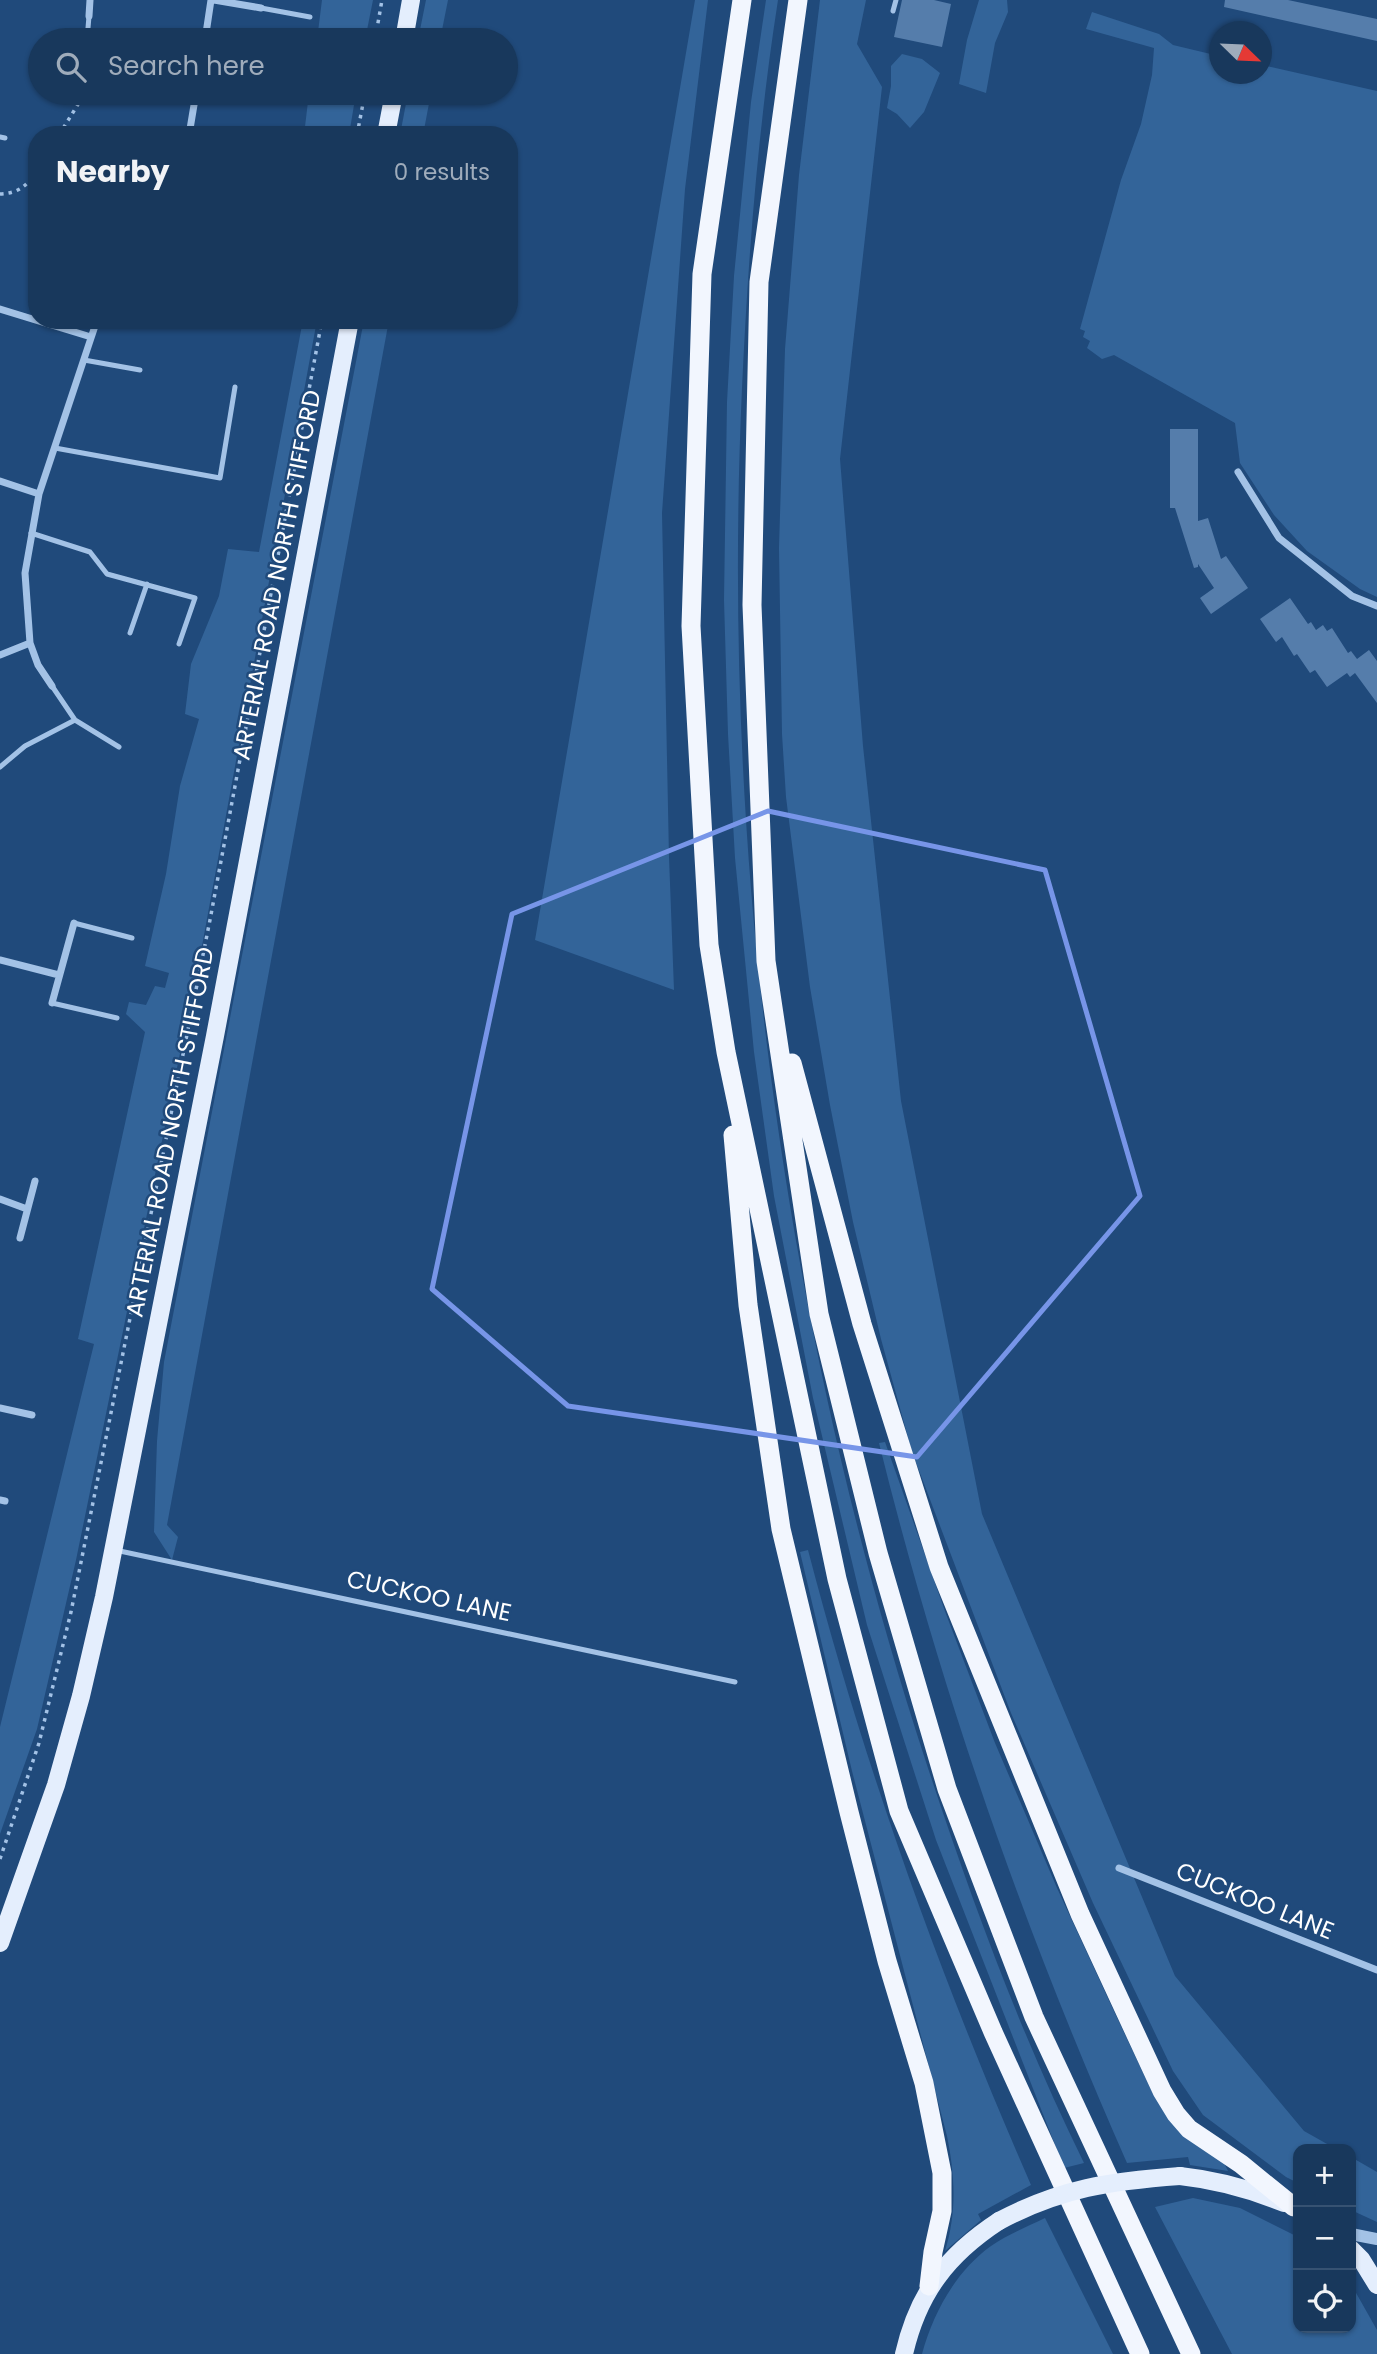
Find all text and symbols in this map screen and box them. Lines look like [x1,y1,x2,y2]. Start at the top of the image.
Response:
north arrow [1209,21,1272,84]
search box [28,28,518,105]
icon: search [52,48,90,86]
text: Search here [108,48,265,84]
text: Nearby [56,150,170,193]
text: 0 results [394,156,490,188]
street label: ARTERIAL ROAD NORTH STIFFORD [224,387,329,763]
street label: ARTERIAL ROAD NORTH STIFFORD [117,944,222,1320]
street label: CUCKOO LANE [344,1562,514,1629]
street label: CUCKOO LANE [1171,1854,1339,1947]
map controls [1293,2144,1356,2333]
button: + [1293,2144,1356,2207]
button: − [1293,2207,1356,2270]
button: locate [1293,2270,1356,2333]

